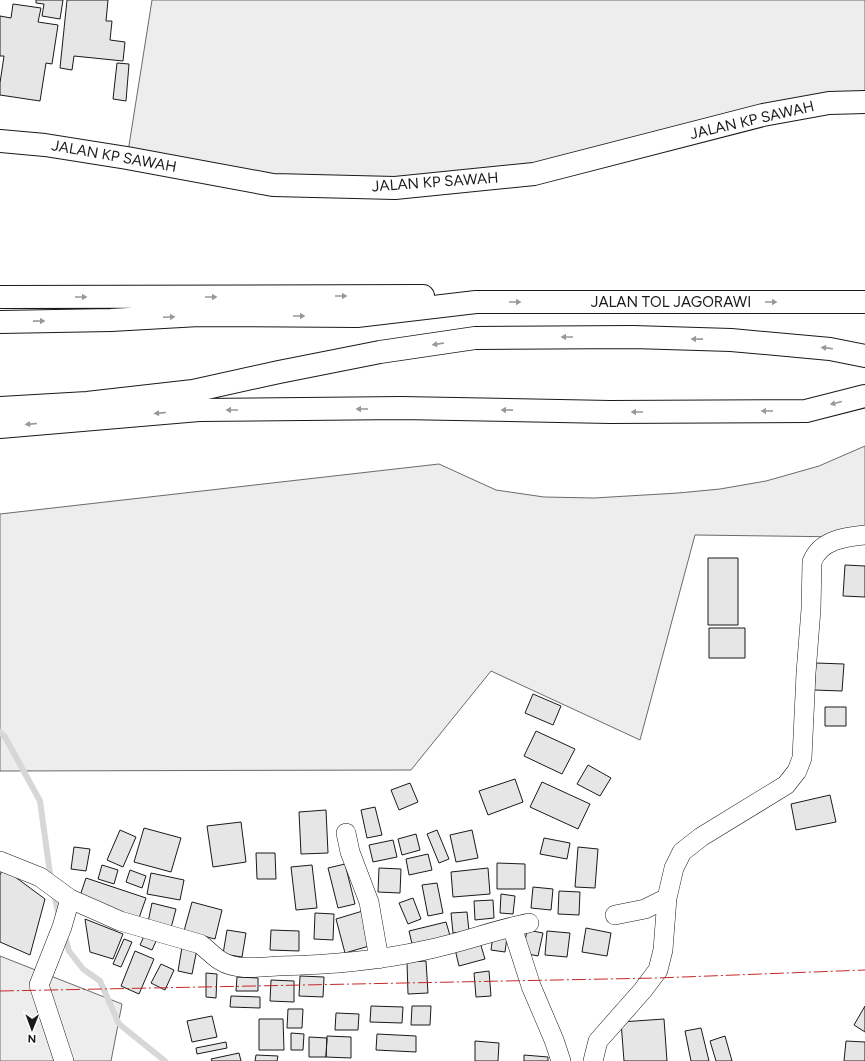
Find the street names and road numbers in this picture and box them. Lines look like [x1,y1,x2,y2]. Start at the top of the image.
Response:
street label: JALAN KP SAWAH [688,97,816,143]
street label: JALAN KP SAWAH [50,136,178,176]
street label: JALAN KP SAWAH [371,169,499,195]
street label: JALAN TOL JAGORAWI [591,293,751,311]

